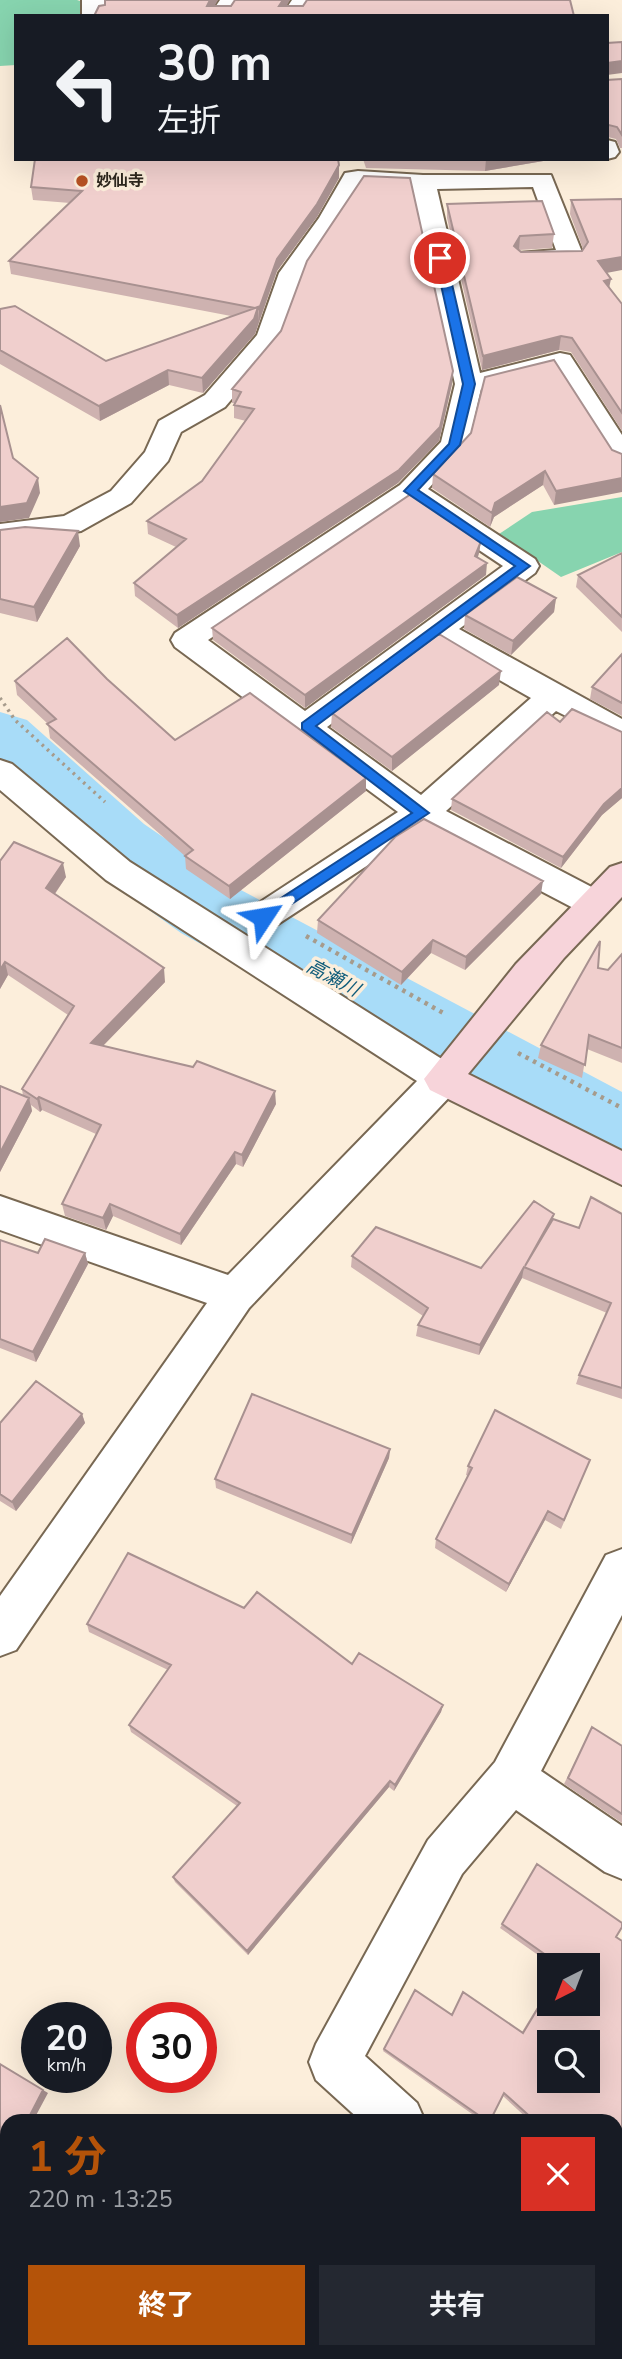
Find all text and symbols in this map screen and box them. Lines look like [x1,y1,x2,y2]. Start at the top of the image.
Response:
text: 30 m [157,30,272,97]
icon: left [42,42,133,133]
text: 左折 [157,99,221,142]
place label: 妙仙寺 [96,170,144,192]
marker: 妙仙寺 [74,173,90,189]
pin [410,228,470,288]
icon: arrive [421,239,459,277]
position arrow [226,880,300,954]
water label: 高瀬川 [302,953,366,1004]
north arrow [537,1953,600,2016]
map controls [537,1953,600,2093]
speed limit sign: 30 [126,2002,217,2093]
text: 20 [45,2015,88,2062]
button: search [537,2030,600,2093]
text: km/h [47,2053,86,2077]
text: 1 分 [28,2129,107,2186]
button: close [521,2137,595,2211]
text: 220 m · 13:25 [28,2184,173,2215]
button: 終了 [28,2265,305,2345]
button: 共有 [319,2265,595,2345]

